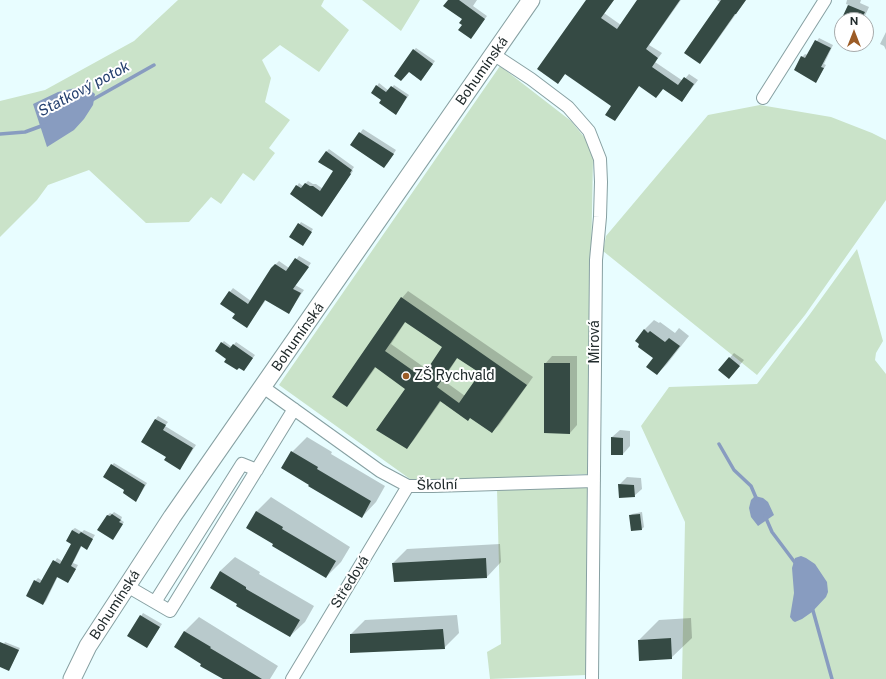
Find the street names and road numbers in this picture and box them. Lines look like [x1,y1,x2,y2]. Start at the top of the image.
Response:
street label: Bohumínská [452,34,512,108]
street label: Bohumínská [268,300,328,374]
street label: Mírová [587,320,603,364]
street label: Školní [417,476,457,494]
street label: Středová [327,553,373,611]
street label: Bohumínská [86,567,144,643]

